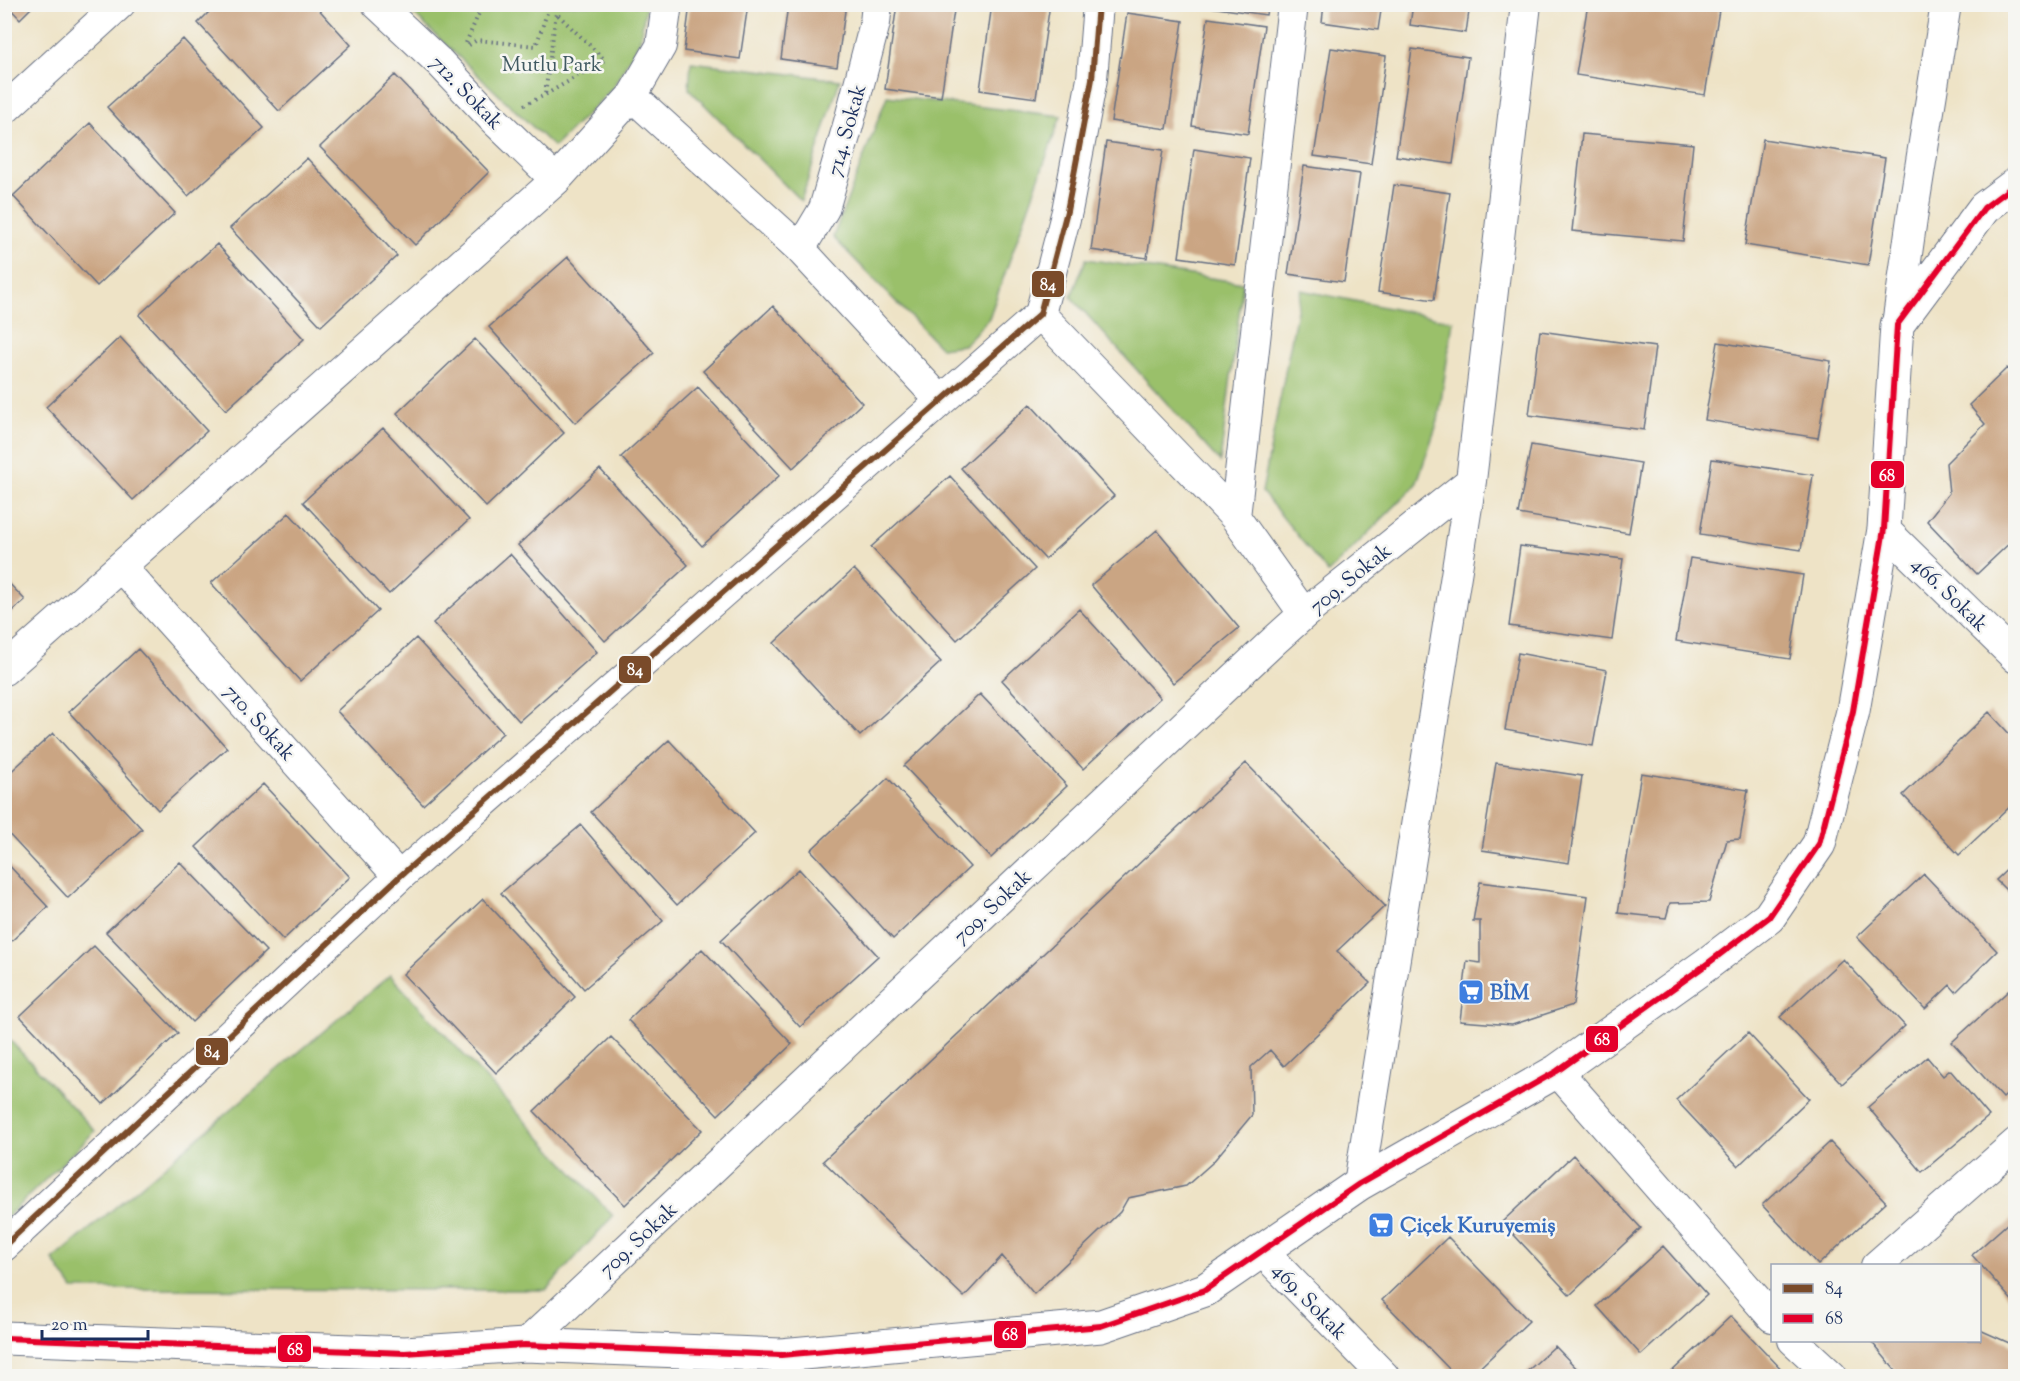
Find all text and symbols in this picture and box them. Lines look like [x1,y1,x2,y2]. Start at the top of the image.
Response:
street label: 712. Sokak [422,49,509,138]
park label: Mutlu Park [502,51,603,81]
street label: 714. Sokak [820,80,876,180]
line badge: 84 [1031,270,1065,298]
text: 84 [1040,275,1056,298]
line badge: 68 [1870,460,1905,489]
text: 68 [1879,466,1895,489]
street label: 709. Sokak [1304,537,1399,622]
street label: 466. Sokak [1903,551,1994,640]
line badge: 84 [618,655,652,684]
text: 84 [627,660,643,683]
street label: 710. Sokak [216,678,302,769]
street label: 709. Sokak [947,863,1040,952]
supermarket icon: BİM [1456,977,1486,1007]
place label: BİM [1490,979,1530,1009]
line badge: 68 [1585,1025,1619,1053]
text: 68 [1594,1030,1610,1053]
line badge: 84 [195,1037,229,1066]
text: 84 [204,1042,220,1065]
street label: 709. Sokak [593,1196,686,1285]
supermarket icon: Çiçek Kuruyemiş [1366,1210,1396,1240]
place label: Çiçek Kuruyemiş [1400,1212,1556,1242]
street label: 469. Sokak [1264,1257,1354,1348]
legend [1771,1264,1981,1342]
text: 84 [1825,1277,1843,1303]
scale bar [42,1303,148,1341]
text: 68 [1825,1307,1843,1333]
text: 20 m [51,1313,88,1339]
line badge: 68 [993,1320,1027,1349]
text: 68 [1002,1325,1018,1348]
line badge: 68 [277,1334,312,1363]
text: 68 [287,1340,303,1363]

